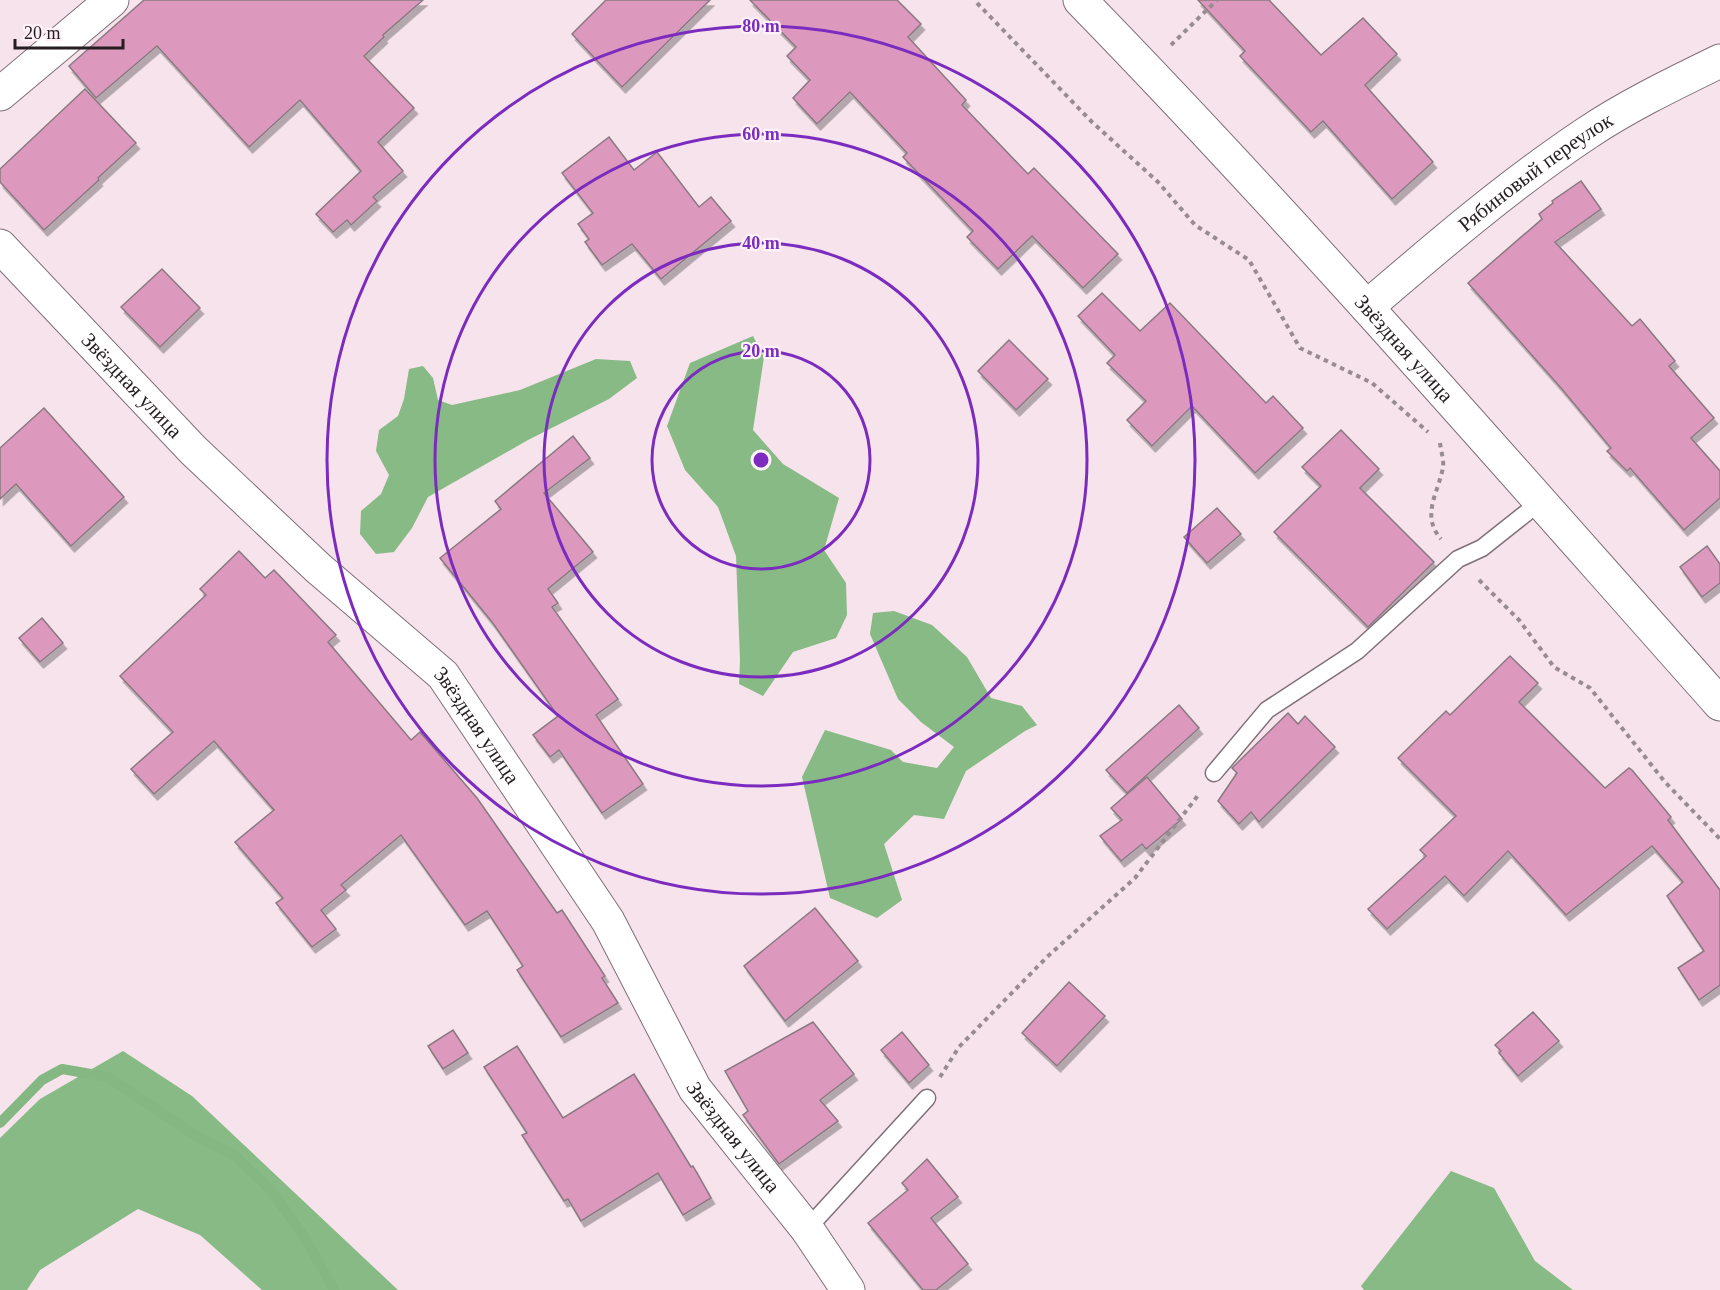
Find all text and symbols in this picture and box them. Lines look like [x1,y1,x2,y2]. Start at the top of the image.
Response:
scale bar [15,12,123,50]
text: 80 m [742,16,780,36]
text: 20 m [24,23,61,43]
street label: Рябиновый переулок [1454,107,1618,237]
text: 60 m [742,124,780,144]
text: 40 m [742,233,780,253]
street label: Звёздная улица [1350,290,1459,408]
street label: Звёздная улица [77,328,188,444]
text: 20 m [742,341,780,361]
centre of rings [751,450,771,470]
street label: Звёздная улица [430,661,525,789]
street label: Звёздная улица [681,1078,786,1198]

